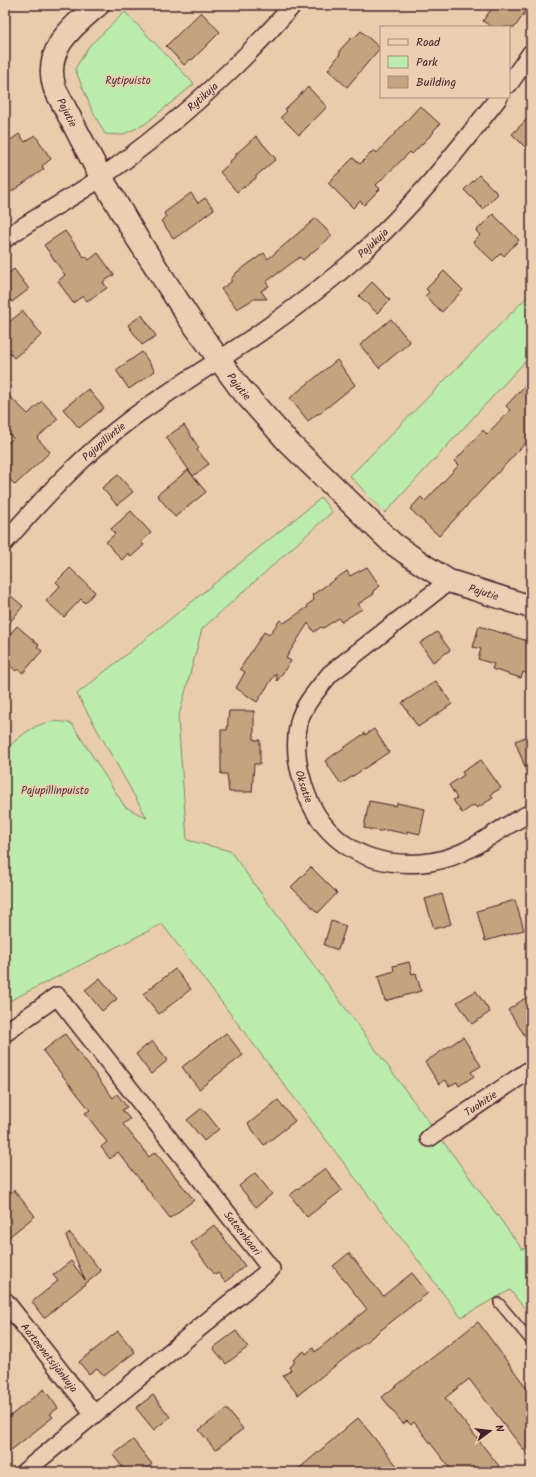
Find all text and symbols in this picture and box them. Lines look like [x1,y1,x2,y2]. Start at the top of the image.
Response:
legend [380,26,510,98]
text: Road [416,33,441,52]
text: Park [416,53,438,72]
park label: Rytipuisto [105,72,151,90]
text: Building [416,73,456,92]
street label: Rytikuja [183,78,223,116]
street label: Pajutie [51,95,82,131]
street label: Pajukuja [354,224,393,263]
street label: Pajutie [222,369,255,405]
street label: Pajupillintie [78,418,130,466]
street label: Pajutie [466,580,501,606]
street label: Oksatie [290,768,317,806]
park label: Pajupillinpuisto [21,782,89,800]
street label: Tuohitie [461,1086,501,1122]
street label: Sateenkaari [219,1207,266,1260]
street label: Aarteenetsijänkuja [16,1319,82,1397]
north arrow [470,1411,510,1451]
text: N [489,1423,508,1434]

